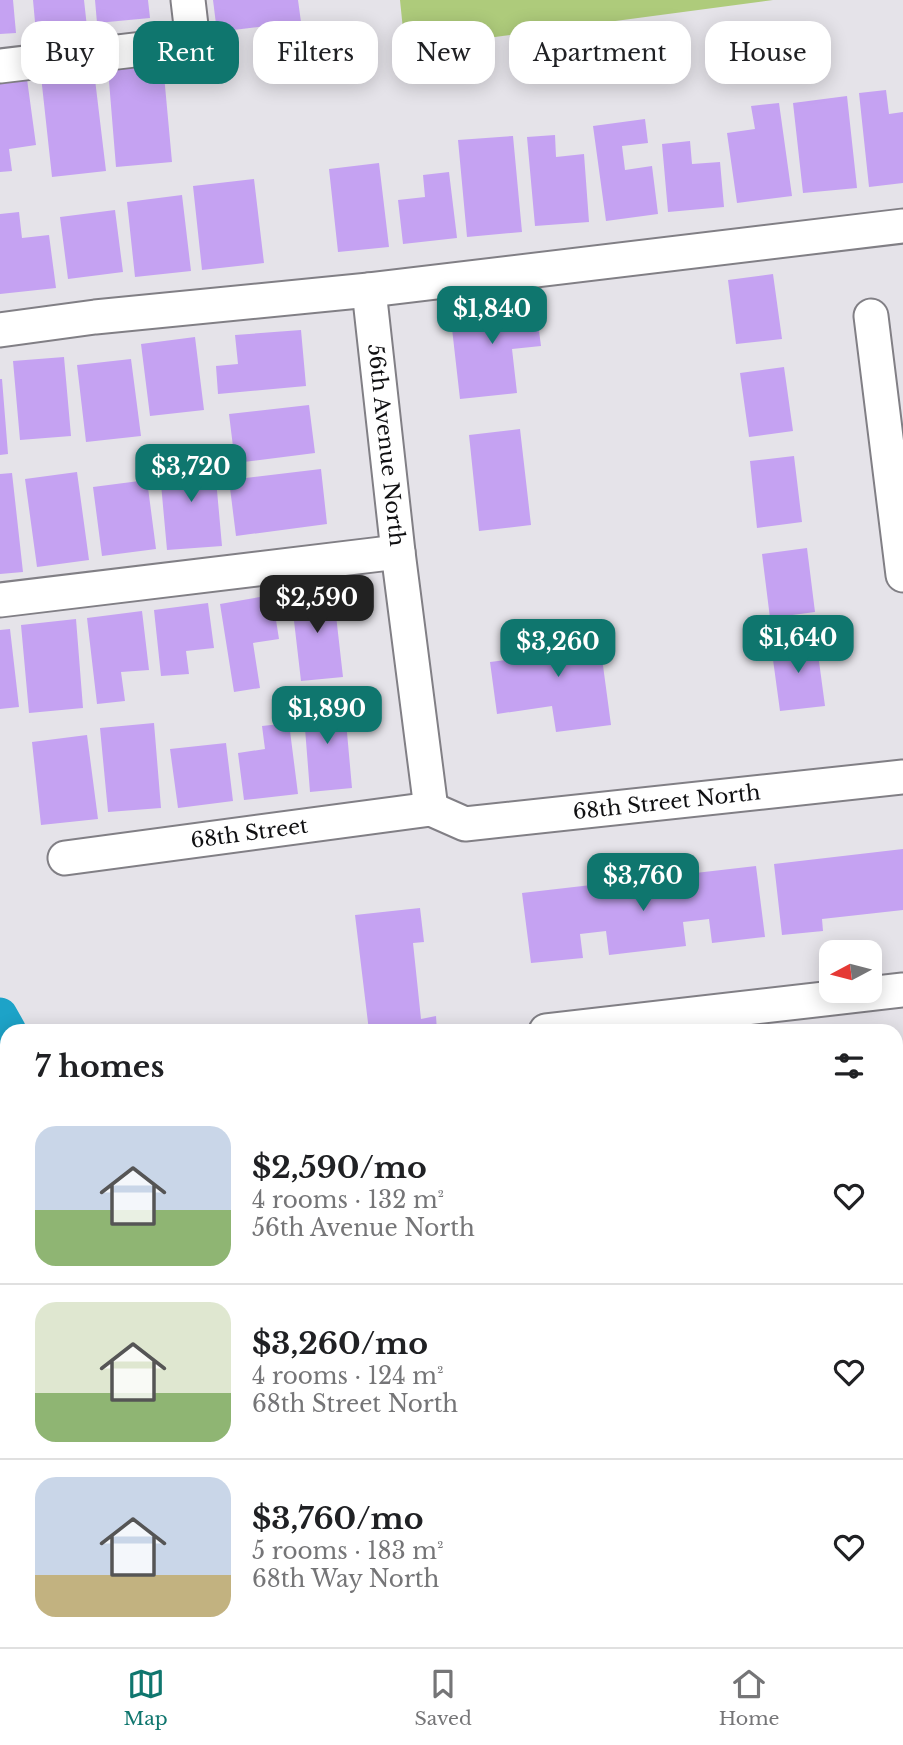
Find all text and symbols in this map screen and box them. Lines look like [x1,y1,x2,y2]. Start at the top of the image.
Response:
chip: Buy [21,21,119,84]
chip: Rent [133,21,239,84]
chip: Filters [253,21,378,84]
chip: New [392,21,495,84]
chip: Apartment [509,21,691,84]
chip: House [705,21,831,84]
pin: $1,840 [435,286,549,346]
text: $1,840 [453,295,531,323]
street label: 56th Avenue North [362,342,410,548]
pin: $3,720 [134,444,248,504]
text: $3,720 [151,453,231,481]
pin: $2,590 [260,576,374,635]
text: $2,590 [276,584,358,612]
pin: $1,640 [741,616,855,675]
pin: $3,260 [501,620,615,679]
text: $1,640 [759,624,837,652]
text: $3,260 [516,628,600,656]
pin: $1,890 [270,686,384,746]
text: $1,890 [288,695,366,723]
street label: 68th Street North [572,779,762,825]
street label: 68th Street [189,813,310,854]
pin: $3,760 [586,853,700,913]
text: $3,760 [603,862,683,890]
north arrow [819,940,882,1003]
map controls [819,940,882,1003]
icon: filters [830,1047,868,1085]
text: 7 homes [35,1048,164,1085]
text: $2,590/mo [252,1149,427,1186]
icon: home [91,1154,175,1238]
icon: heart [830,1177,868,1215]
text: 4 rooms · 132 m² [252,1186,444,1214]
text: 56th Avenue North [252,1214,475,1242]
text: $3,260/mo [252,1325,428,1362]
icon: home [91,1330,175,1414]
icon: heart [830,1353,868,1391]
text: 4 rooms · 124 m² [252,1362,443,1390]
text: 68th Street North [252,1390,458,1418]
text: $3,760/mo [252,1500,424,1537]
icon: home [91,1505,175,1589]
icon: heart [830,1528,868,1566]
text: 5 rooms · 183 m² [252,1537,444,1565]
text: 68th Way North [252,1565,439,1593]
tab: Map [123,1665,168,1730]
tab: Saved [415,1665,472,1730]
tab: Home [719,1665,780,1730]

